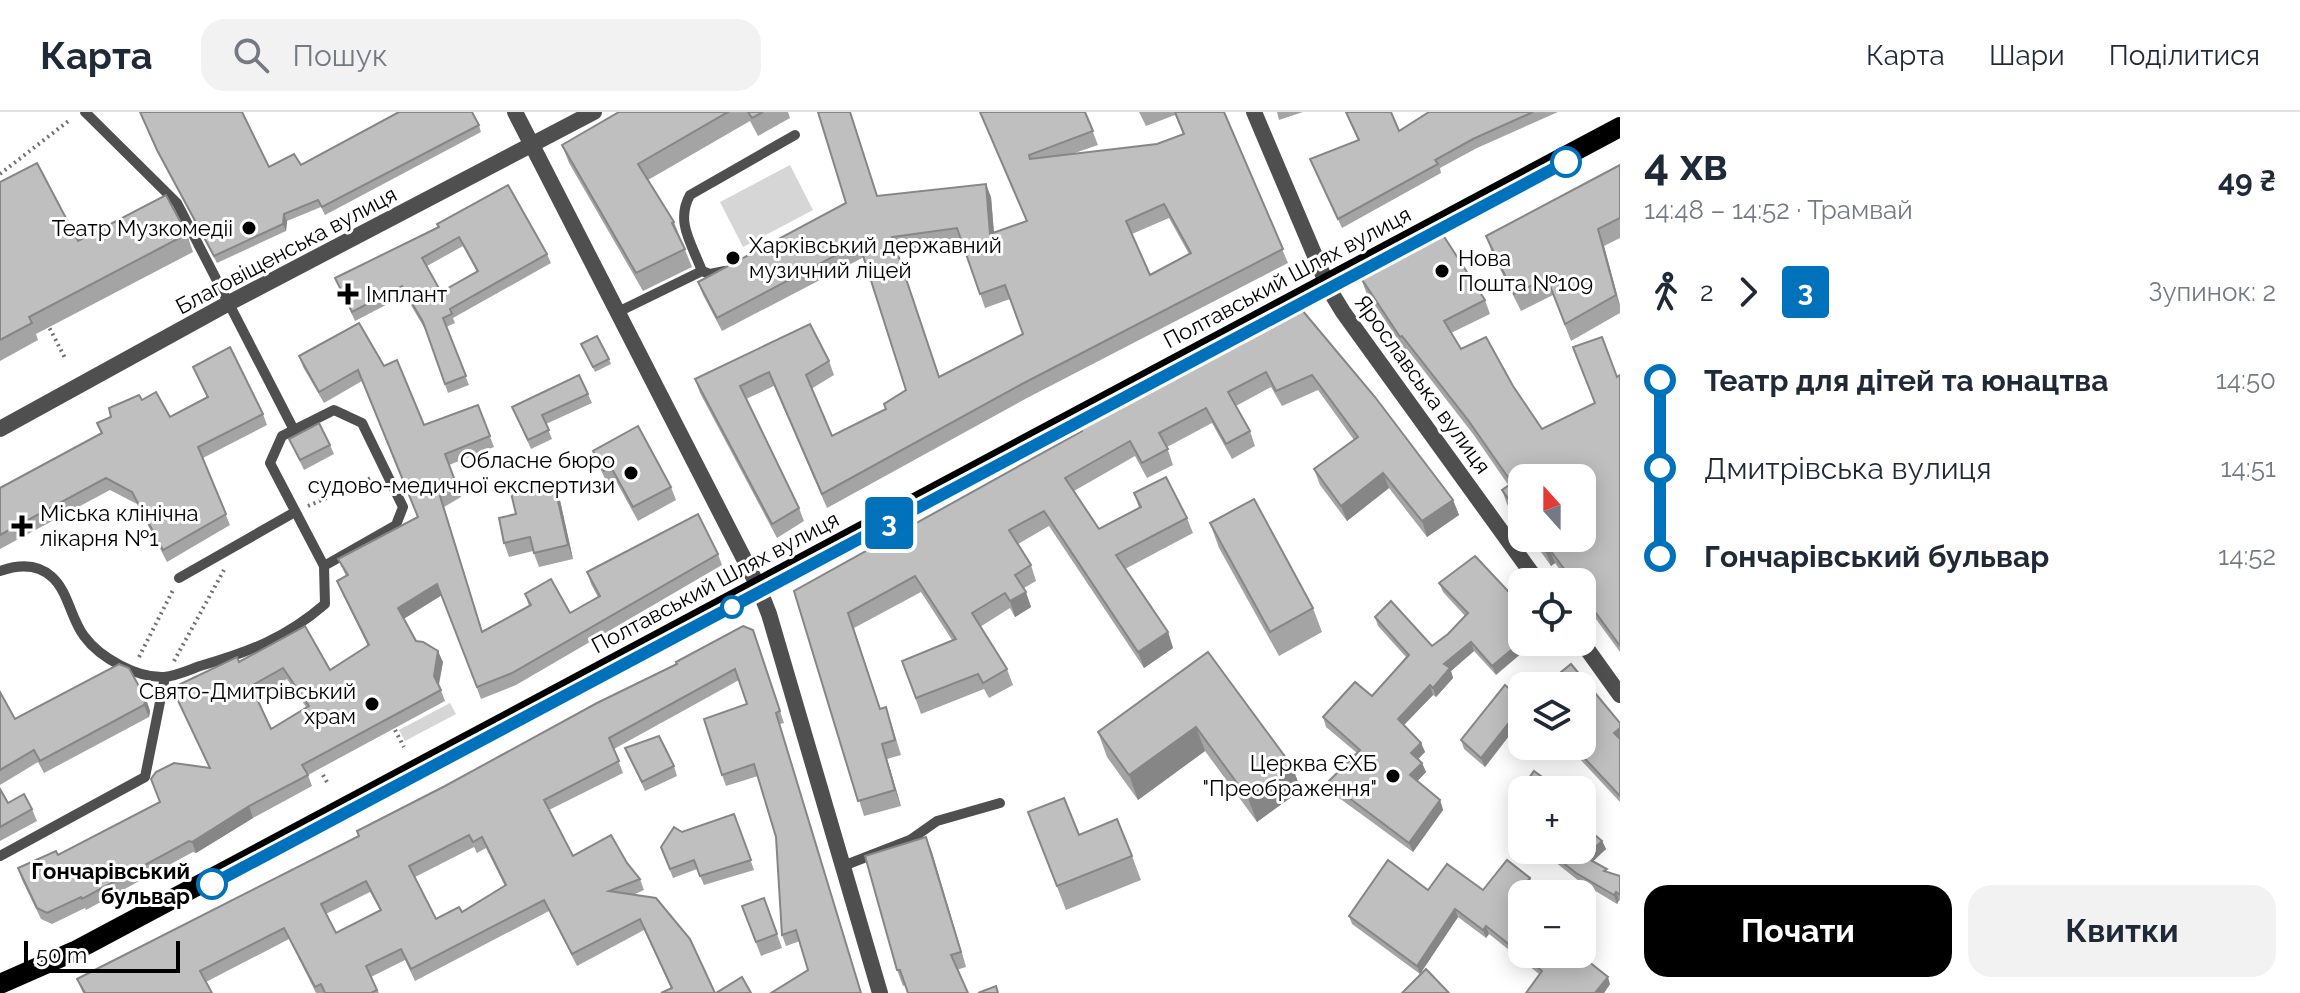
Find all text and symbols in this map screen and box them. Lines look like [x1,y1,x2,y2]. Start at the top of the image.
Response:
search box [201,19,761,91]
text: Карта [40,33,153,78]
icon: search [229,33,273,77]
text: Пошук [293,38,388,73]
text: Карта [1866,39,1945,72]
text: Шари [1989,39,2065,72]
text: Поділитися [2109,39,2260,72]
text: 4 хв [1644,139,1728,190]
unlabelled marker [1551,147,1581,177]
text: 49 ₴ [2218,163,2276,198]
street label: Благовіщенська вулиця [171,181,401,319]
text: 14:48 – 14:52 · Трамвай [1644,195,1913,225]
street label: Полтавський Шлях вулиця [1159,201,1415,353]
place label: Театр Музкомедіі [52,215,233,241]
marker: Театр Музкомедіі [240,219,258,237]
place label: Харківський державний музичний ліцей [749,232,1002,283]
place label: Нова Пошта №109 [1458,245,1593,296]
marker: Харківський державний музичний ліцей [724,249,742,267]
marker: Нова Пошта №109 [1433,262,1451,280]
icon: walk [1644,270,1688,314]
icon: forward [1726,270,1770,314]
text: 3 [1798,275,1813,308]
text: 2 [1700,277,1714,307]
text: Зупинок: 2 [2148,277,2276,307]
place label: Імплант [366,281,448,307]
marker: Імплант [337,283,359,305]
street label: Ярославська вулиця [1350,290,1496,478]
text: Театр для дітей та юнацтва [1704,363,2109,398]
text: 14:50 [2216,365,2276,395]
place label: Обласне бюро судово-медичної експертизи [308,447,615,498]
text: Дмитрівська вулиця [1704,451,1992,486]
text: 14:51 [2220,453,2276,483]
marker: Обласне бюро судово-медичної експертизи [622,464,640,482]
north arrow [1508,464,1596,552]
map controls [1508,464,1596,968]
line badge: 3 [863,497,915,549]
place label: Міська клінічна лікарня №1 [40,500,198,551]
street label: Полтавський Шлях вулиця [587,506,843,658]
text: 3 [881,506,897,539]
marker: Міська клінічна лікарня №1 [11,515,33,537]
text: Гончарівський бульвар [1704,539,2049,574]
text: 14:52 [2218,541,2276,571]
button: locate [1508,568,1596,656]
unlabelled marker [721,596,743,618]
button: layers [1508,672,1596,760]
place label: Свято-Дмитрівський храм [139,678,356,729]
marker: Свято-Дмитрівський храм [363,695,381,713]
place label: Церква ЄХБ "Преображення" [1203,750,1377,801]
marker: Церква ЄХБ "Преображення" [1384,767,1402,785]
button: + [1508,776,1596,864]
place label: Гончарівський бульвар [31,858,190,909]
marker: Гончарівський бульвар [197,869,227,899]
button: − [1508,880,1596,968]
button: Почати [1644,885,1952,977]
button: Квитки [1968,885,2276,977]
scale bar [24,937,180,973]
text: 50 m [36,942,87,968]

